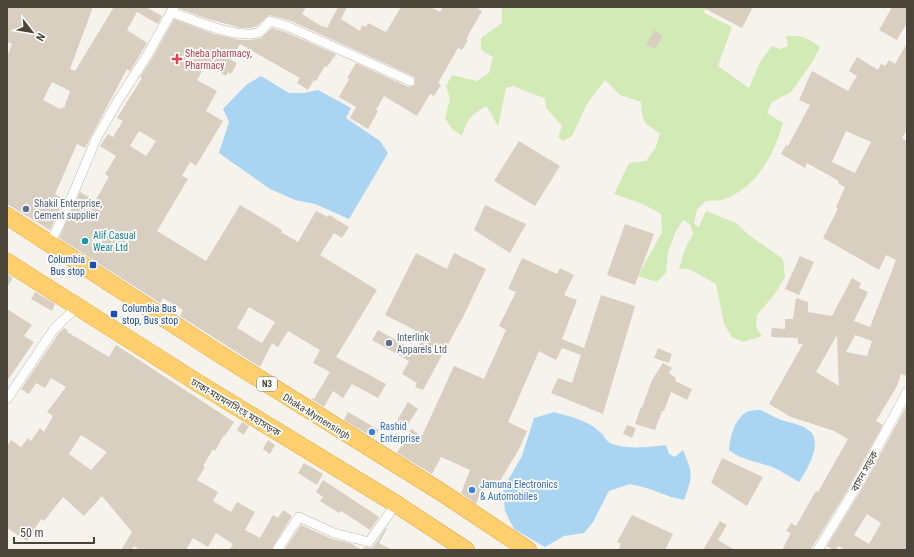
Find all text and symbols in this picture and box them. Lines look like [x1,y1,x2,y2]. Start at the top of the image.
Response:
north arrow [12,12,52,52]
text: N [33,31,47,43]
place label: Sheba pharmacy, Pharmacy [185,48,252,71]
marker: Sheba pharmacy, Pharmacy [172,54,182,64]
place label: Shakil Enterprise, Cement supplier [34,198,102,221]
marker: Shakil Enterprise, Cement supplier [21,204,31,214]
place label: Alif Casual Wear Ltd [93,230,136,253]
marker: Alif Casual Wear Ltd [80,236,90,246]
place label: Columbia Bus stop [48,254,85,277]
marker: Columbia Bus stop [88,260,98,270]
place label: Columbia Bus stop, Bus stop [122,303,178,326]
marker: Columbia Bus stop, Bus stop [109,309,119,319]
place label: Interlink Apparels Ltd [397,332,447,355]
marker: Interlink Apparels Ltd [384,338,394,348]
street label: ঢাকা-ময়মনসিংহ মহাসড়ক [188,376,283,439]
road number: N3 [257,377,277,391]
street label: Dhaka-Mymensingh [281,391,353,442]
place label: Rashid Enterprise [380,421,420,444]
marker: Rashid Enterprise [367,427,377,437]
street label: বাসন সড়ক [848,448,881,494]
place label: Jamuna Electronics & Automobiles [480,479,558,502]
marker: Jamuna Electronics & Automobiles [467,485,477,495]
scale bar [14,519,94,545]
text: 50 m [20,526,44,540]

